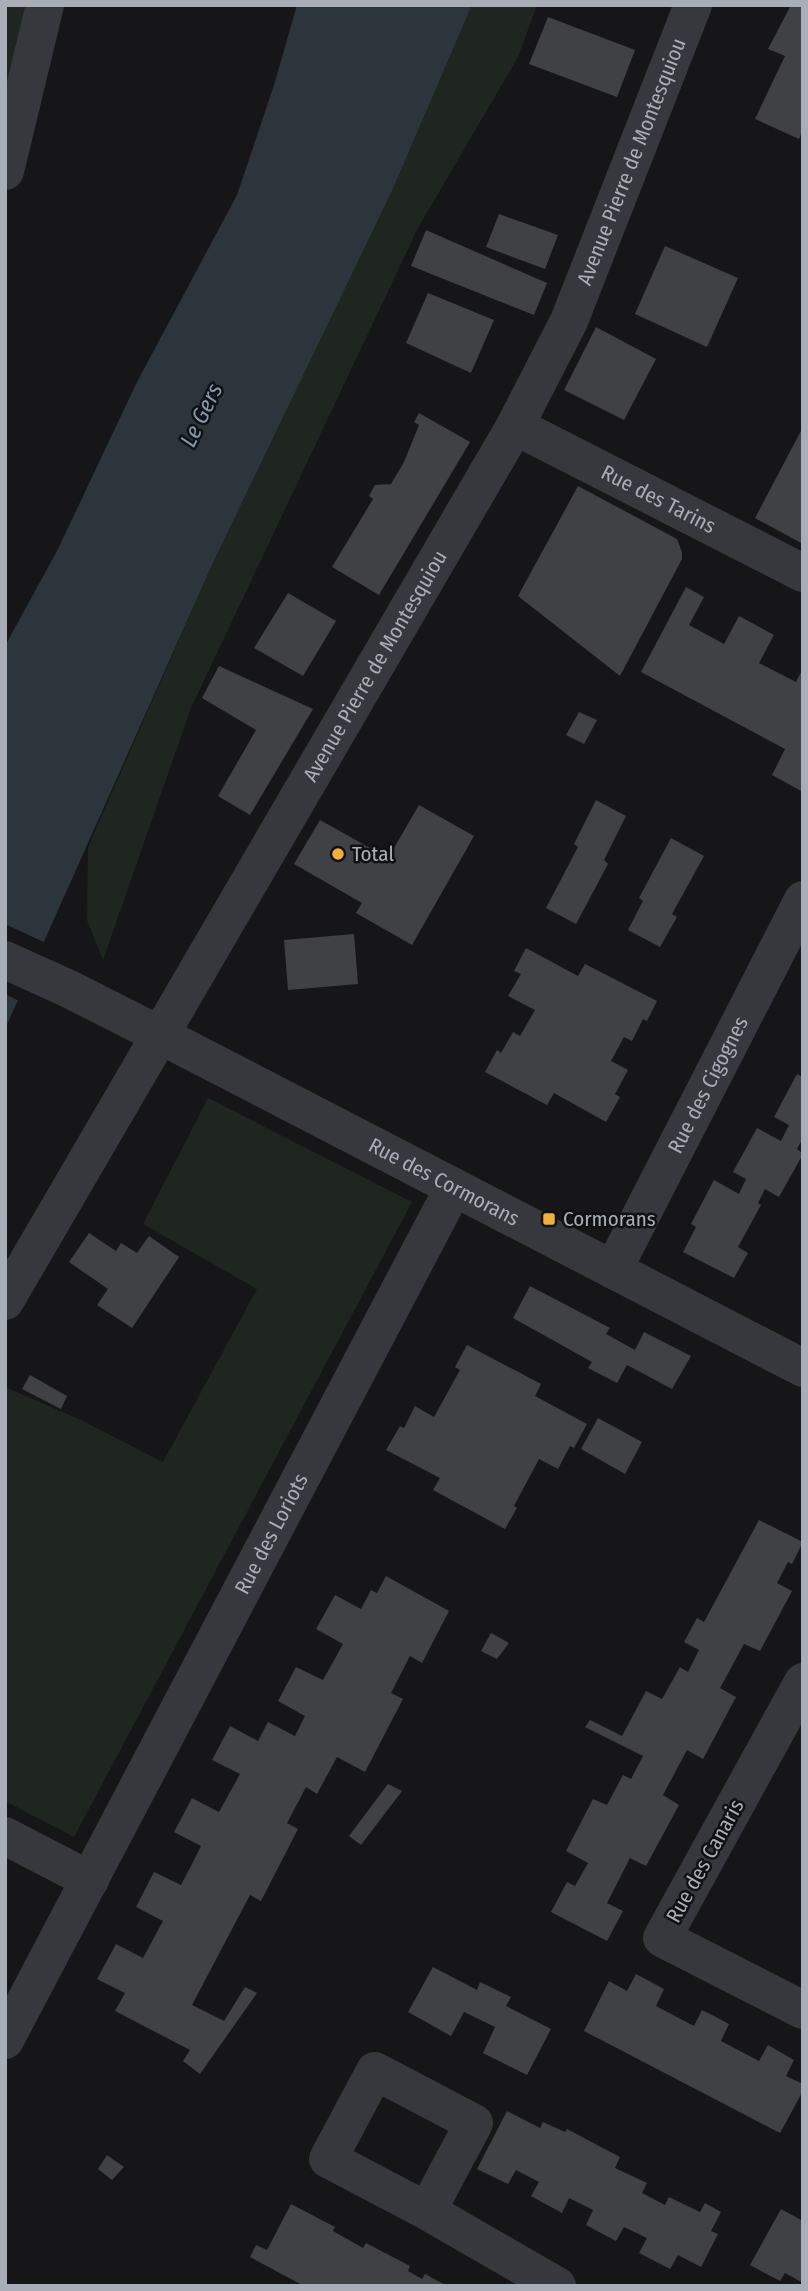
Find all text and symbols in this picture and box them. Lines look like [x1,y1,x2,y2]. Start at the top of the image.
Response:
street label: Avenue Pierre de Montesquiou [571,34,692,289]
water label: Le Gers [174,378,228,451]
street label: Rue des Tarins [597,459,720,539]
street label: Avenue Pierre de Montesquiou [298,546,453,786]
place label: Total [352,841,394,867]
marker: Total [330,846,346,862]
street label: Rue des Cigognes [662,1012,754,1158]
street label: Rue des Cormorans [364,1132,524,1232]
place label: Cormorans [563,1206,656,1232]
marker: Cormorans [541,1211,557,1227]
street label: Rue des Loriots [229,1469,314,1599]
street label: Rue des Canaris [660,1795,750,1927]

